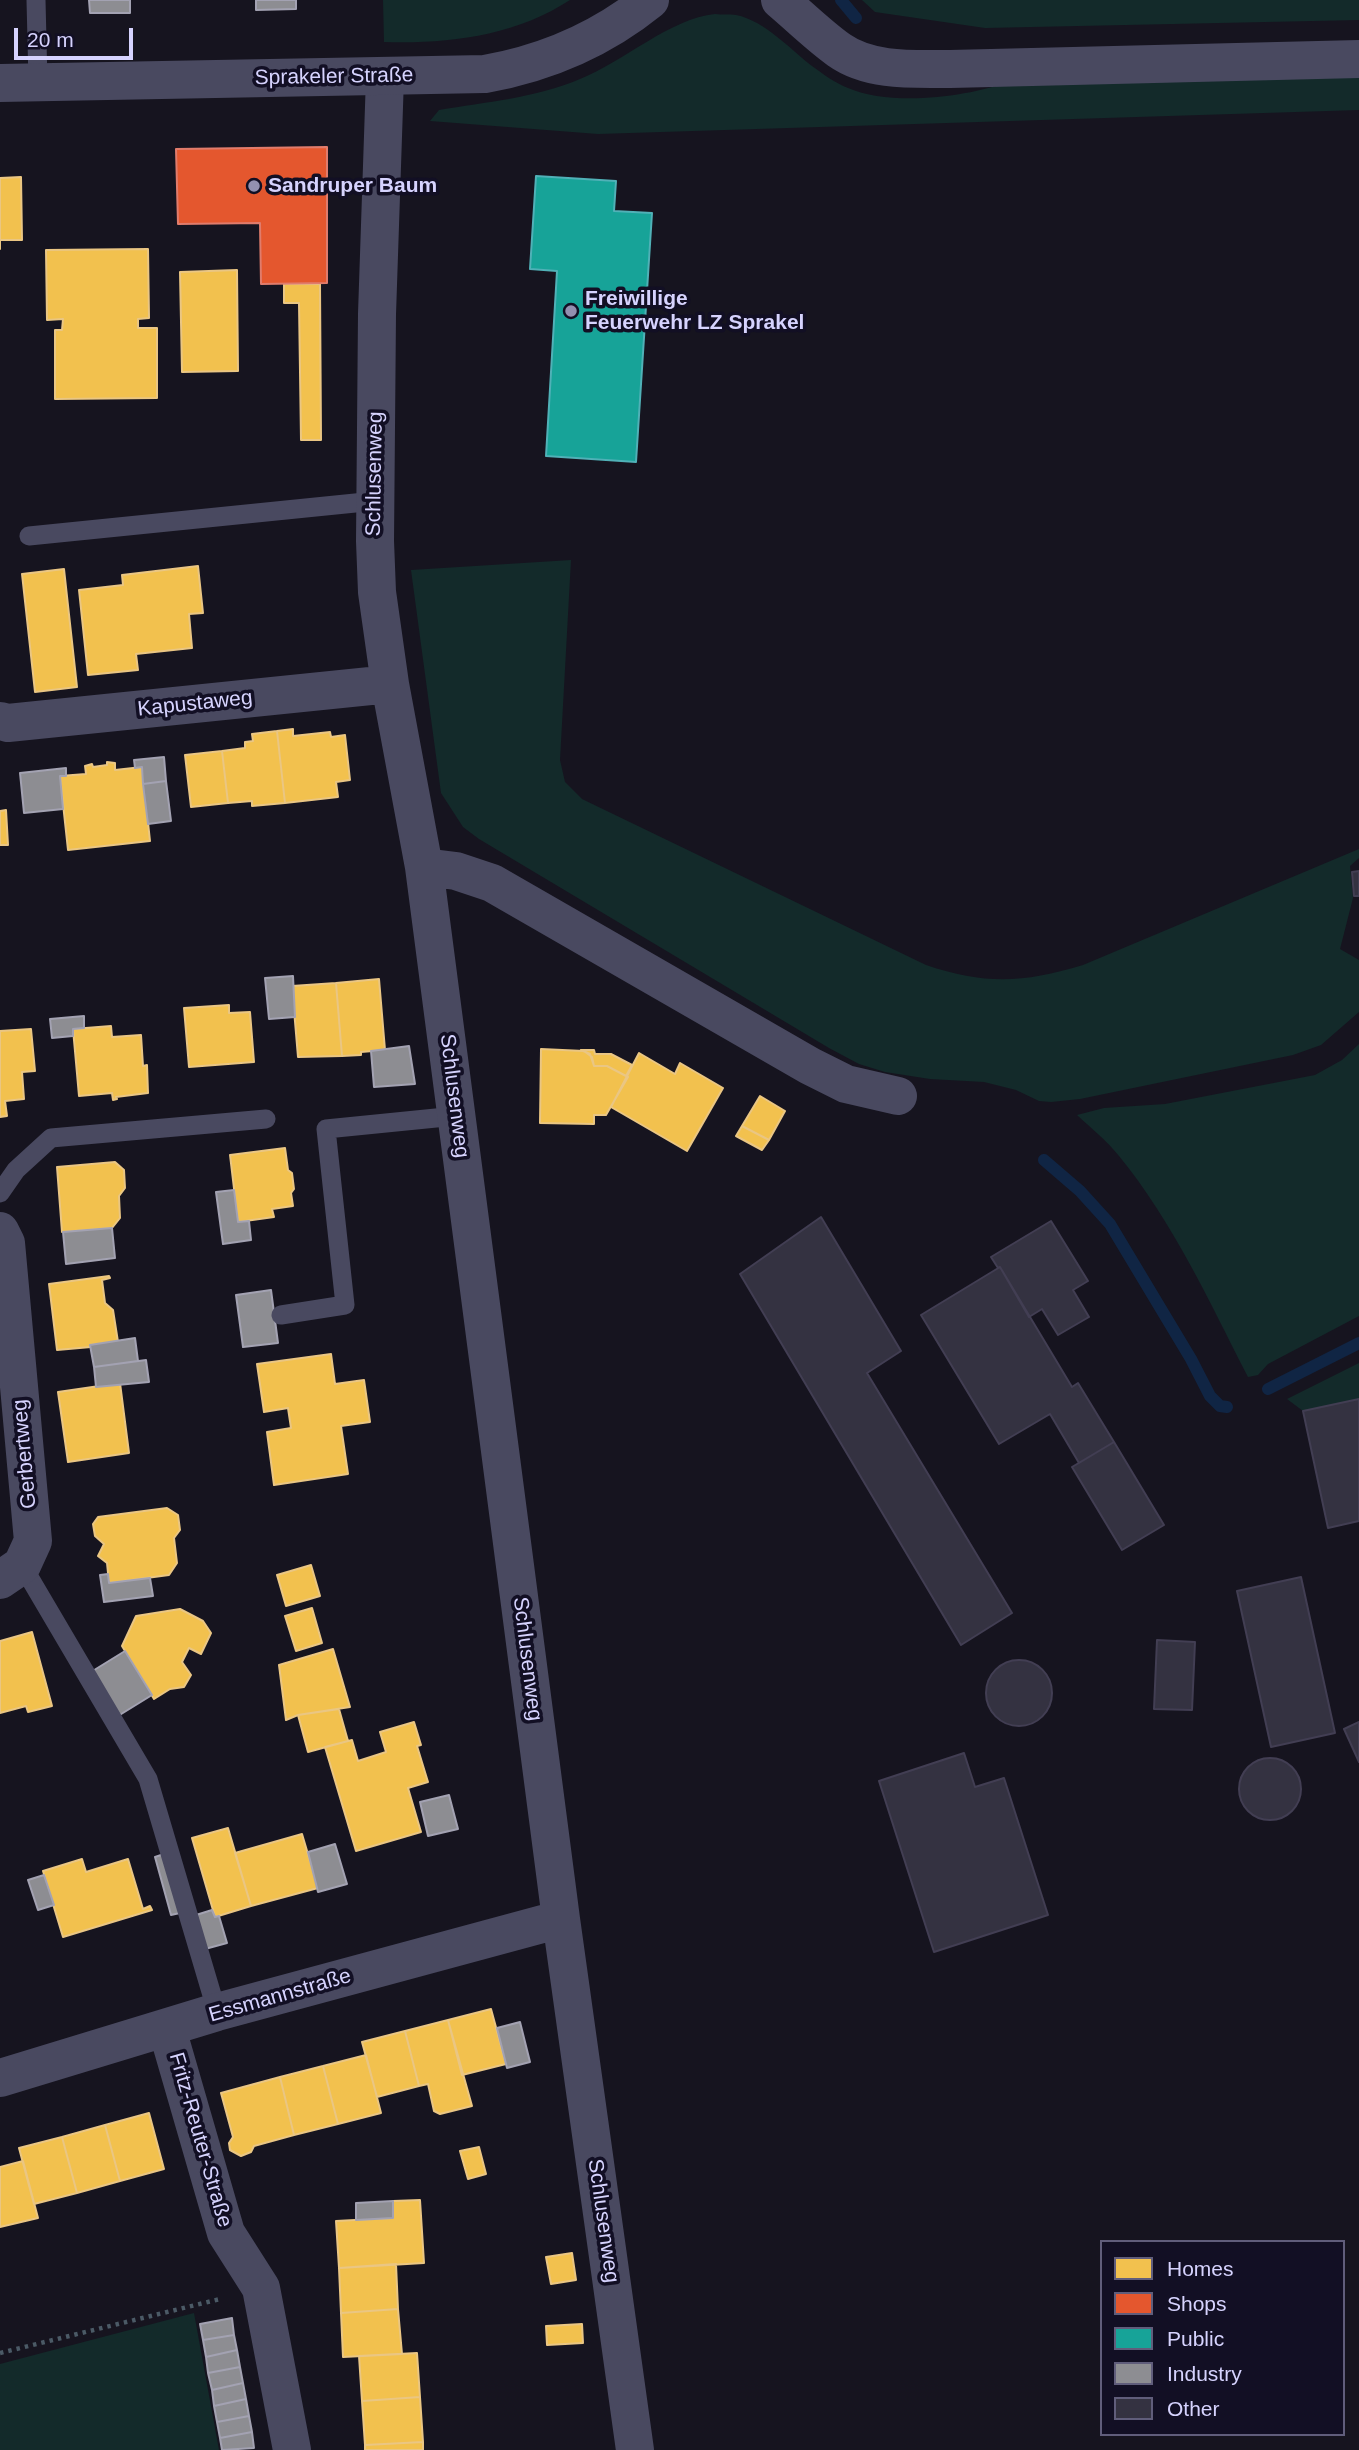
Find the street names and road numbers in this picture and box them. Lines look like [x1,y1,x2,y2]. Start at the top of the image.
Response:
street label: Sprakeler Straße [254,63,414,91]
street label: Schlusenweg [361,411,389,537]
street label: Kapustaweg [136,685,254,723]
street label: Schlusenweg [434,1032,474,1160]
street label: Gerbertweg [8,1398,42,1510]
street label: Schlusenweg [507,1595,547,1723]
street label: Essmannstraße [206,1964,354,2028]
street label: Fritz-Reuter-Straße [163,2050,237,2230]
street label: Schlusenweg [582,2157,624,2285]

